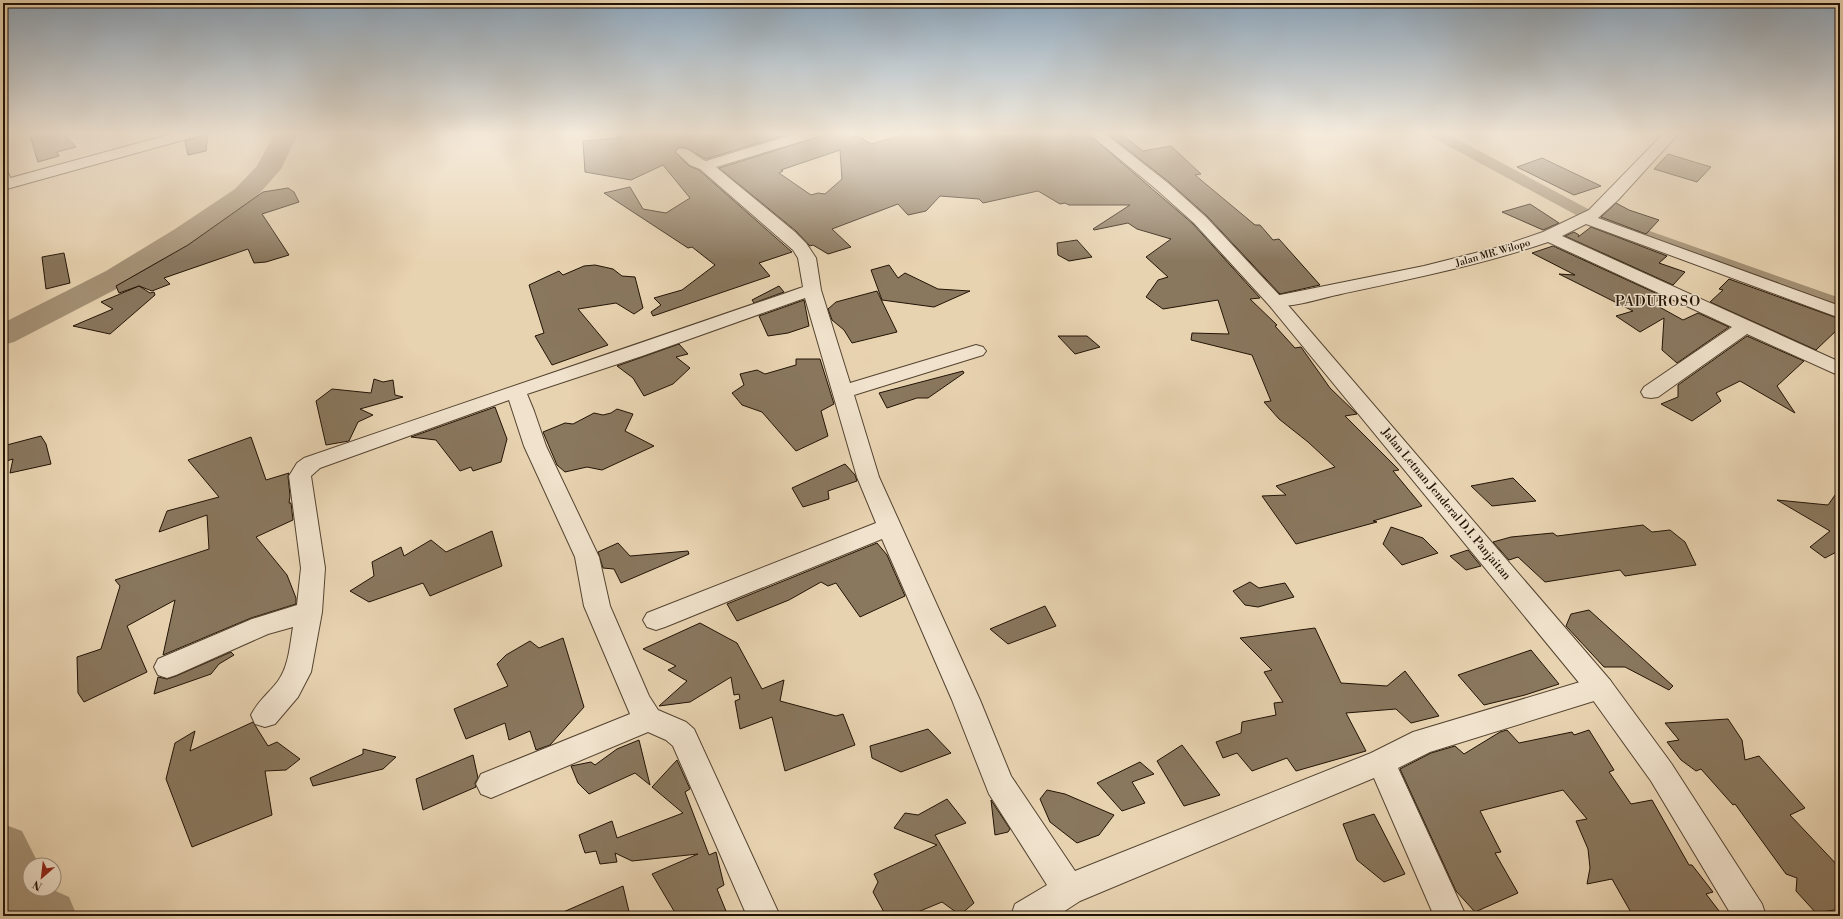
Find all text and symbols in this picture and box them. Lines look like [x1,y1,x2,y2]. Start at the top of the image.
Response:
street label: Jalan MR. Wilopo [1453,236,1532,270]
district label: PADUROSO [1615,293,1701,311]
street label: Jalan Letnan Jenderal D.I. Panjaitan [1377,424,1514,583]
north arrow [22,857,62,897]
text: N [30,877,45,893]

